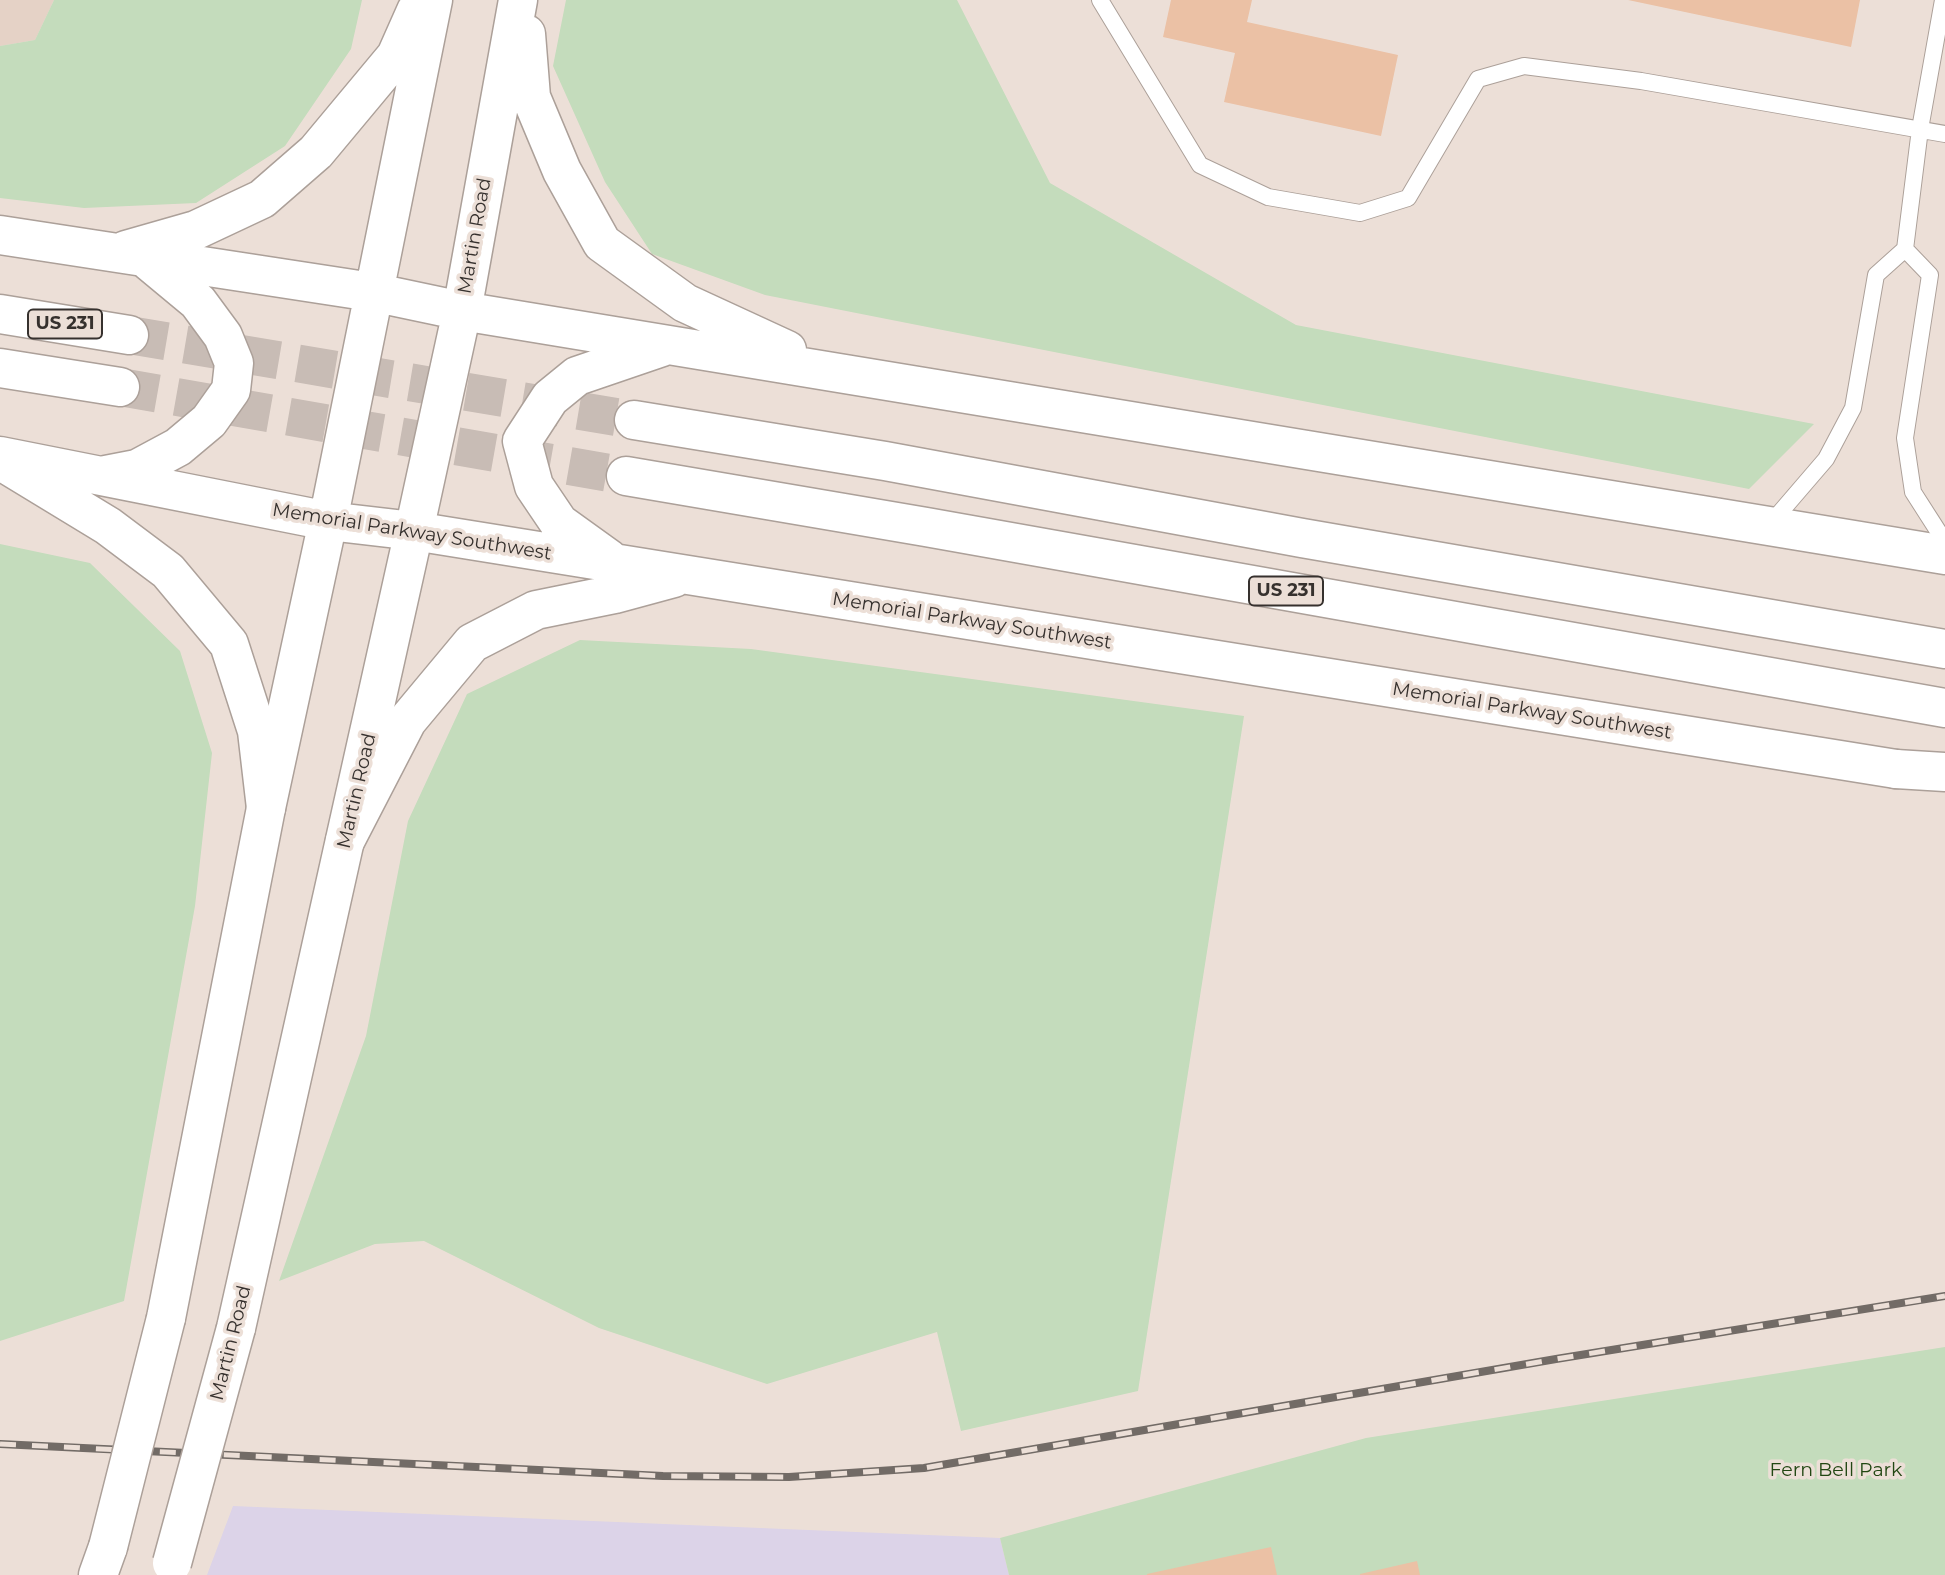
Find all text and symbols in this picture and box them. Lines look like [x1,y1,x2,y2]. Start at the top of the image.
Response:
street label: Martin Road [454,176,496,296]
road number: US 231 [28,310,102,338]
street label: Memorial Parkway Southwest [271,499,553,565]
road number: US 231 [1249,576,1323,606]
street label: Memorial Parkway Southwest [831,588,1113,654]
street label: Memorial Parkway Southwest [1391,678,1673,744]
street label: Martin Road [333,731,381,851]
street label: Martin Road [206,1283,256,1403]
park label: Fern Bell Park [1770,1459,1902,1481]

